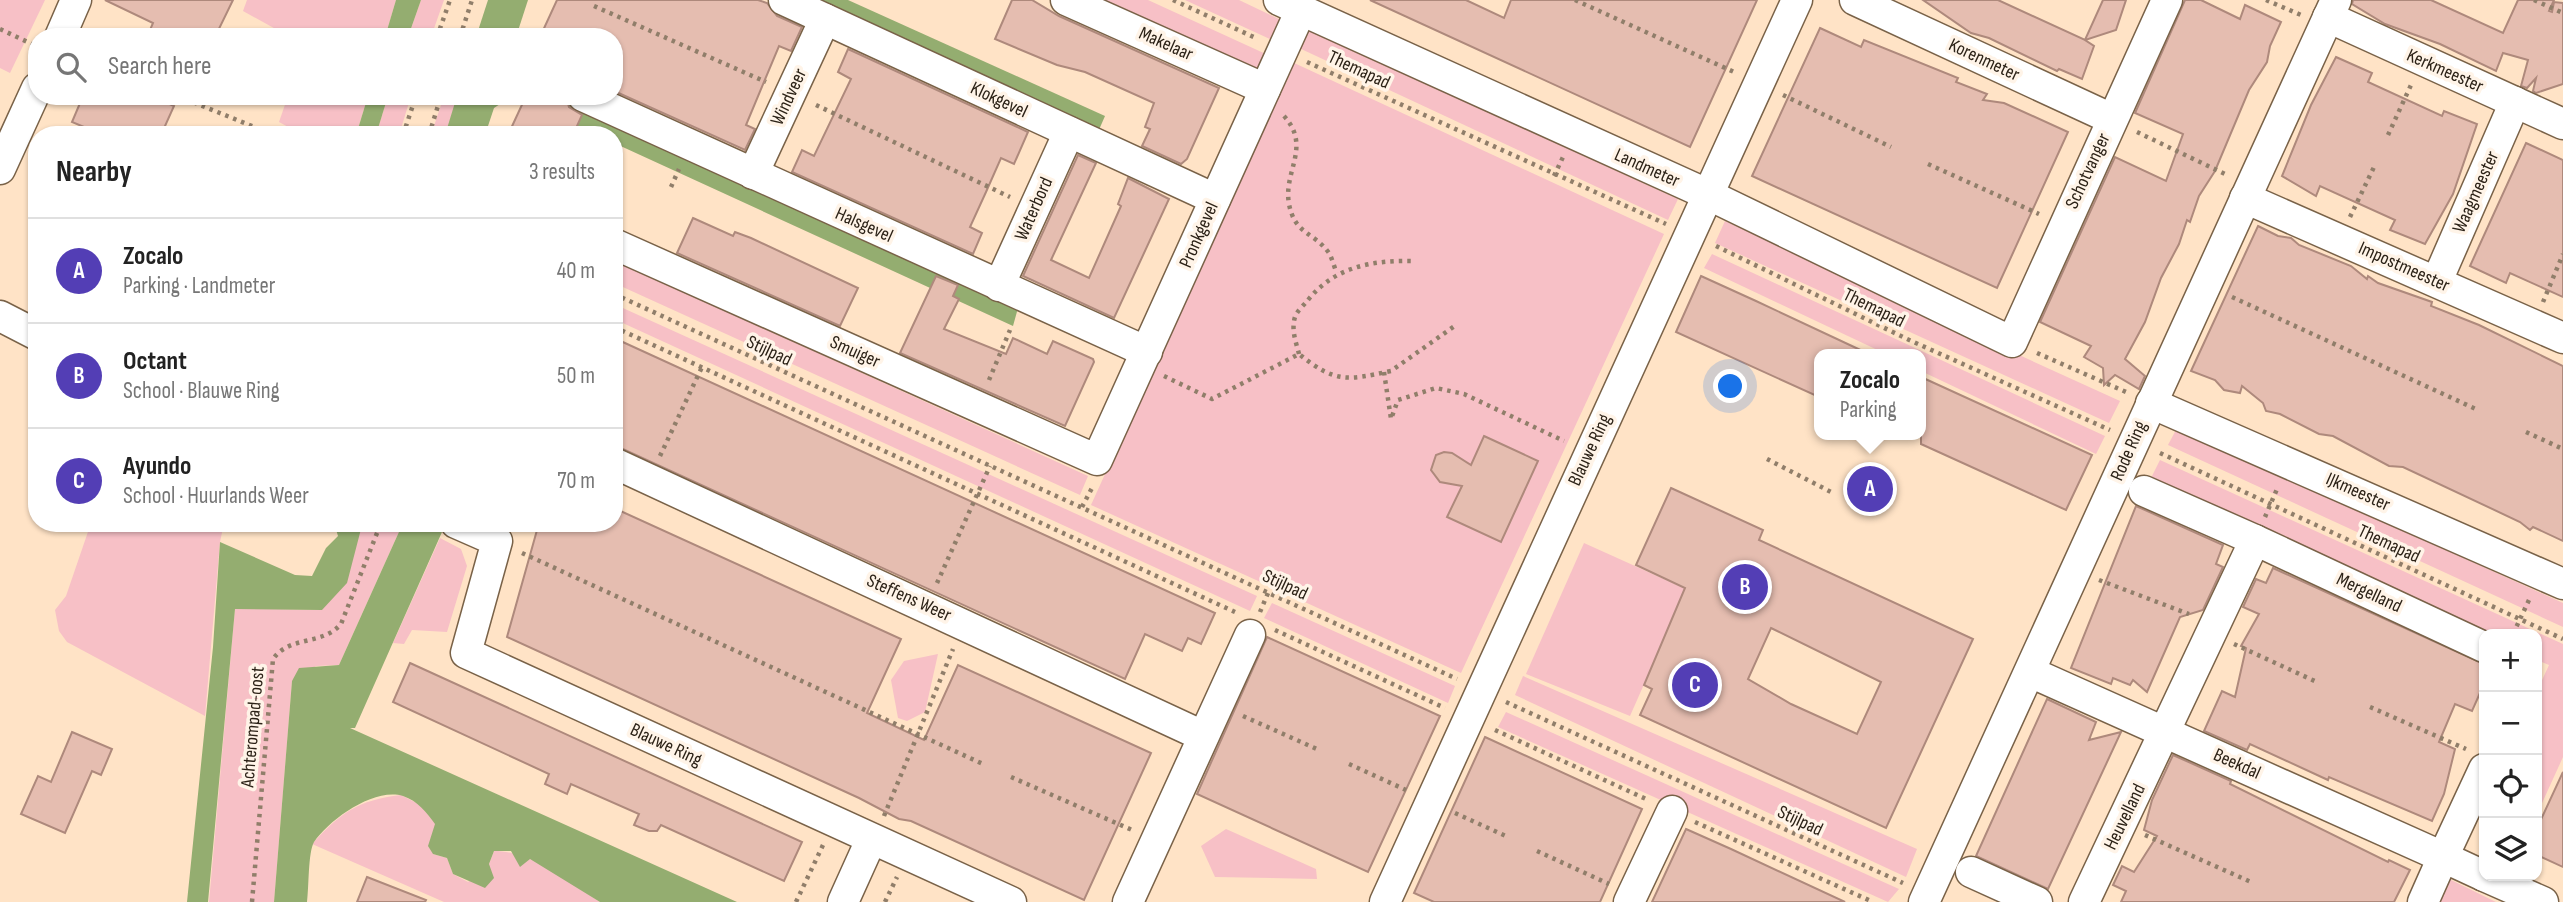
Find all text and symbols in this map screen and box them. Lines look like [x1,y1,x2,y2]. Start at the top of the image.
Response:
street label: Makelaar [1135,22,1197,66]
search box [28,28,623,105]
street label: Korenmeter [1945,34,2024,87]
street label: Kerkmeester [2403,44,2487,98]
street label: Themapad [1324,46,1394,94]
icon: search [52,48,90,86]
text: Search here [108,51,211,82]
street label: Windveer [766,65,812,129]
street label: Klokgevel [967,77,1031,123]
street label: Schotvanger [2061,129,2116,212]
street label: Landmeter [1611,143,1684,193]
street label: Waagmeester [2448,147,2504,236]
text: Nearby [56,154,132,190]
text: 3 results [529,158,595,186]
street label: Waterbord [1010,174,1058,244]
street label: Pronkgevel [1174,199,1224,271]
street label: Halsgevel [832,202,896,248]
street label: Impostmeester [2355,237,2454,298]
text: Zocalo [123,241,183,272]
text: A [74,257,84,285]
text: 40 m [557,257,595,285]
text: Parking · Landmeter [123,272,275,300]
street label: Themapad [1839,283,1909,333]
street label: Stijlpad [743,331,795,371]
street label: Smuiger [826,331,884,373]
text: Octant [123,346,187,377]
popup [1814,349,1926,440]
text: B [74,362,84,390]
text: 50 m [557,362,595,390]
text: Zocalo [1840,365,1900,396]
your location [1713,369,1747,403]
text: School · Blauwe Ring [123,377,280,405]
text: Parking [1840,396,1897,424]
street label: Blauwe Ring [1563,410,1617,490]
street label: Rode Ring [2106,417,2152,484]
text: Ayundo [123,451,191,482]
pin: A [1847,463,1893,515]
text: C [73,467,85,495]
text: 70 m [557,467,595,495]
street label: IJkmeester [2322,468,2394,517]
text: School · Huurlands Weer [123,482,309,510]
street label: Themapad [2354,520,2424,568]
pin: B [1722,561,1768,613]
street label: Stijlpad [1259,565,1311,605]
street label: Mergelland [2333,568,2405,618]
street label: Steffens Weer [863,569,955,627]
map controls [2479,629,2542,881]
button: + [2479,629,2542,692]
pin: C [1672,659,1718,711]
street label: Achterompad-oost [236,665,270,789]
button: − [2479,692,2542,755]
street label: Blauwe Ring [626,718,706,772]
street label: Beekdal [2210,743,2264,785]
button: locate [2479,755,2542,818]
street label: Heuvelland [2099,780,2151,854]
street label: Stijlpad [1774,801,1826,841]
button: layers [2479,818,2542,881]

